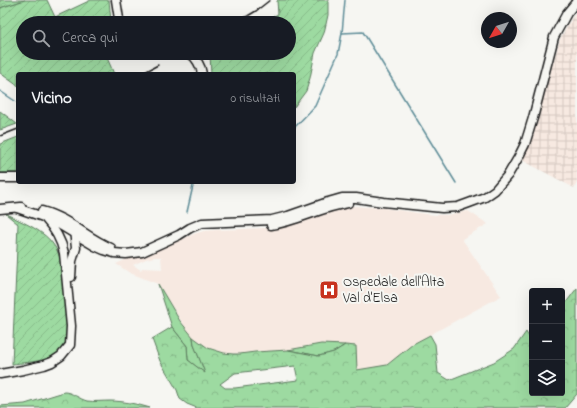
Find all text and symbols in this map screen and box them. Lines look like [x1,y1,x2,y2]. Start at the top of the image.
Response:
north arrow [481,12,517,48]
search box [16,16,296,60]
icon: search [30,27,52,49]
text: Cerca qui [62,27,118,49]
text: Vicino [32,86,72,111]
text: 0 risultati [230,89,280,108]
place label: Ospedale dell'Alta Val d'Elsa [342,272,444,309]
hospital icon: Ospedale dell'Alta Val d'Elsa [318,279,340,301]
map controls [529,288,565,396]
button: + [529,288,565,324]
button: − [529,324,565,360]
button: layers [529,360,565,396]

